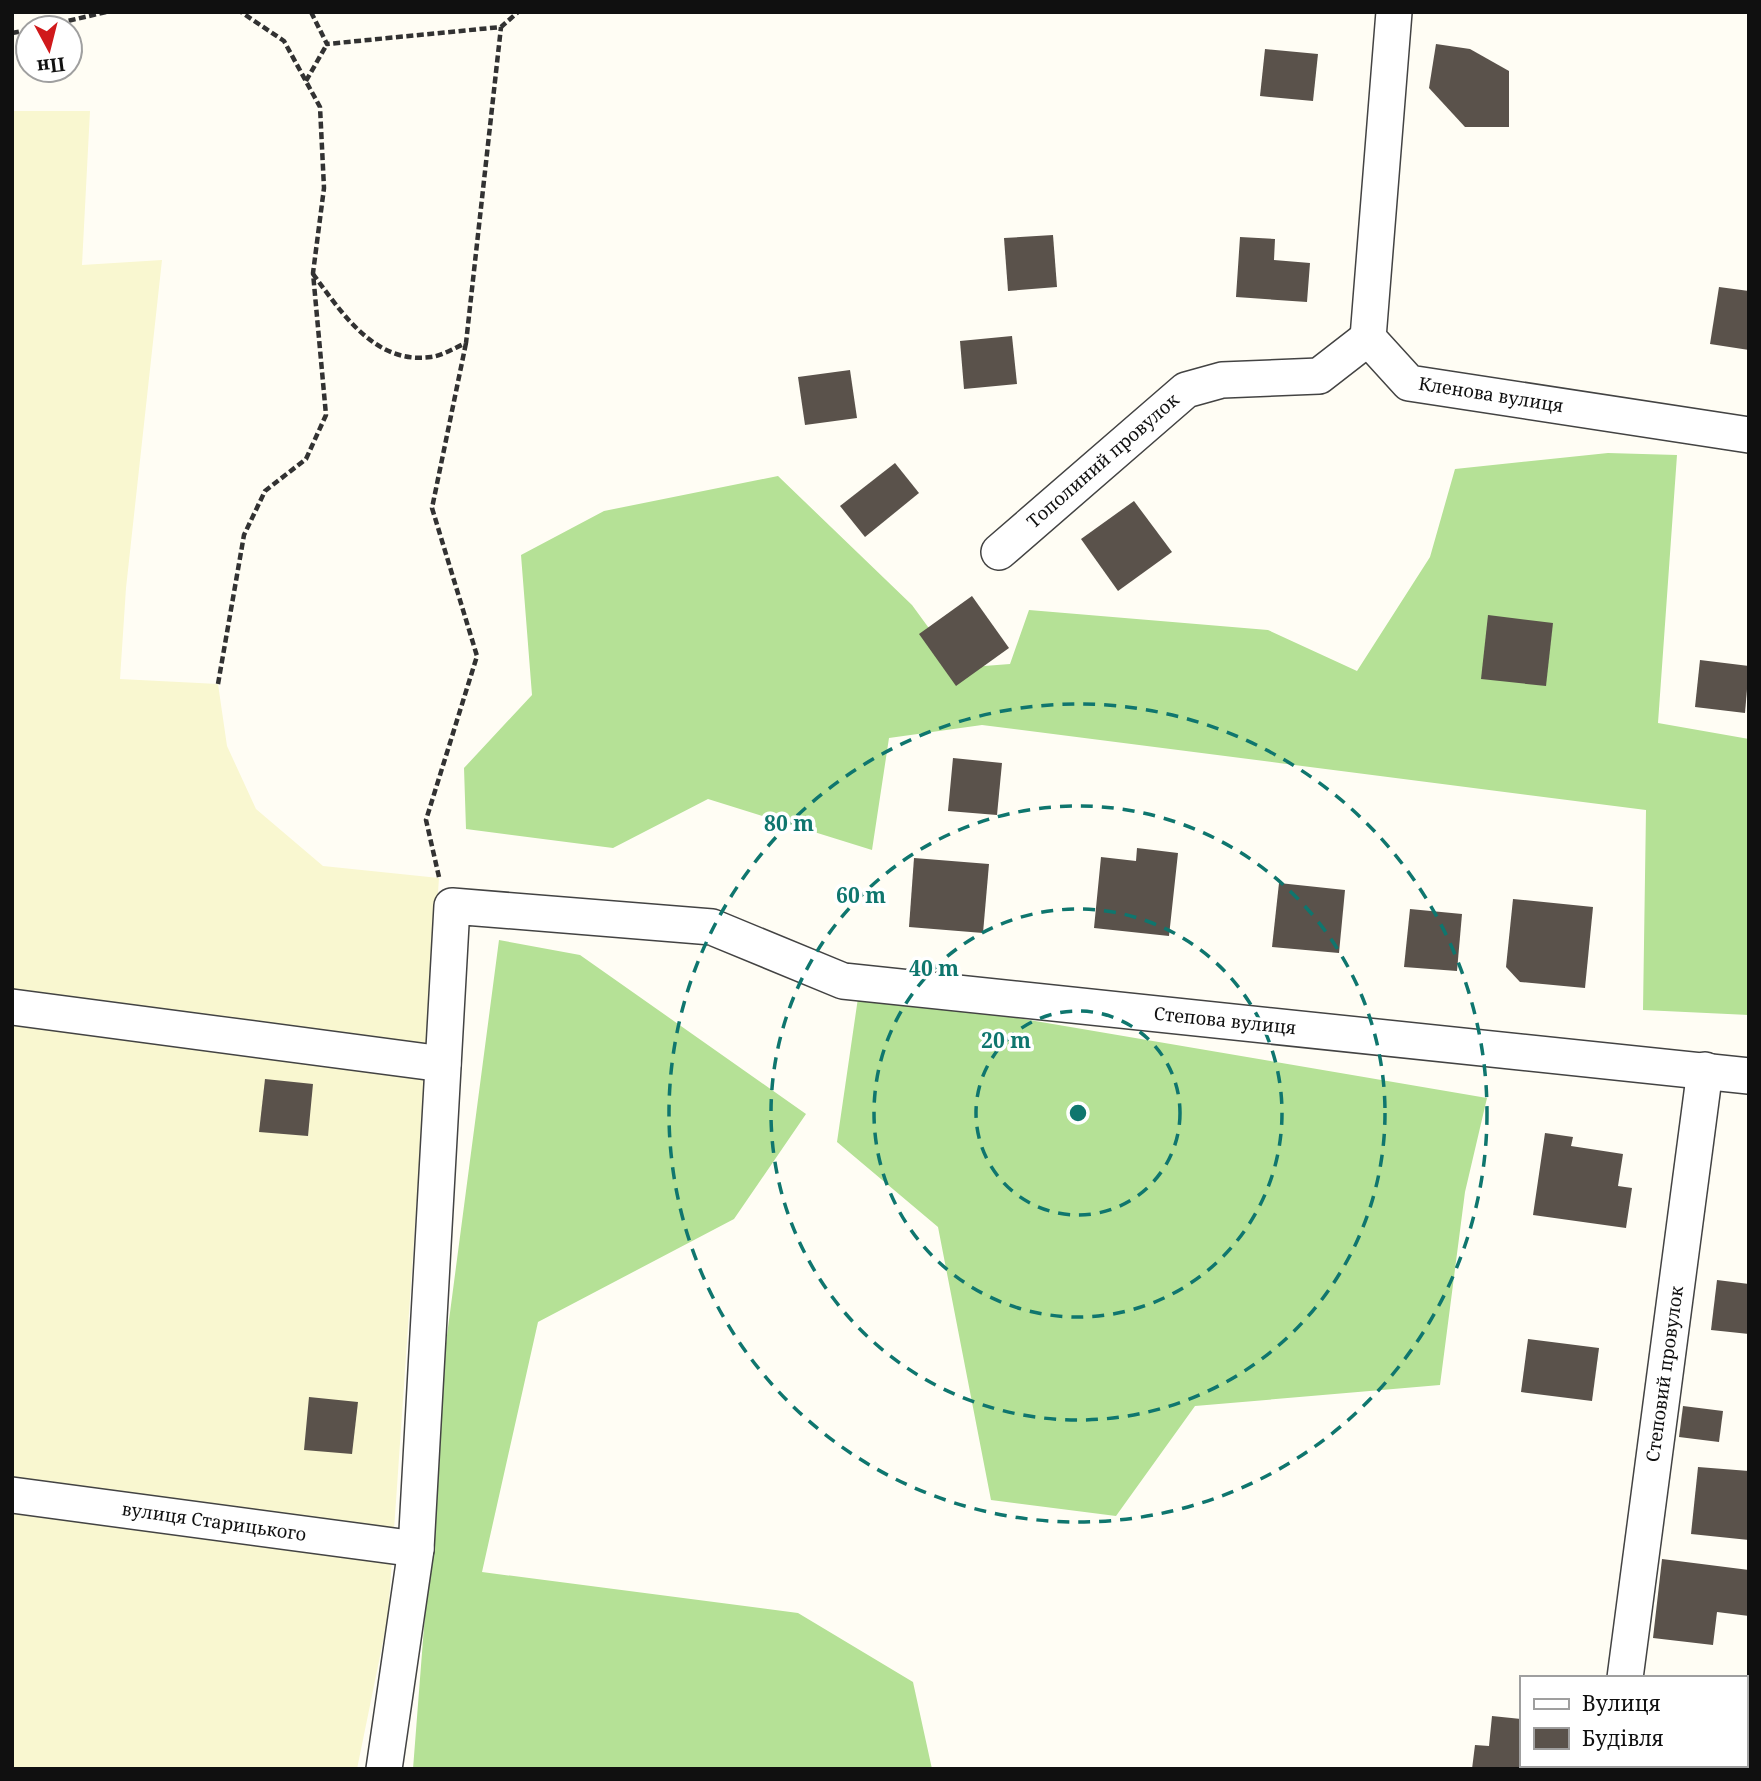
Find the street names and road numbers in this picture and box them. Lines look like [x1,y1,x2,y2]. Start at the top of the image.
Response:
street label: Кленова вулиця [1417,371,1565,417]
street label: Тополиний провулок [1021,387,1184,533]
street label: Степова вулиця [1153,1001,1297,1039]
street label: Степовий провулок [1640,1284,1688,1463]
street label: вулиця Старицького [120,1496,308,1546]

